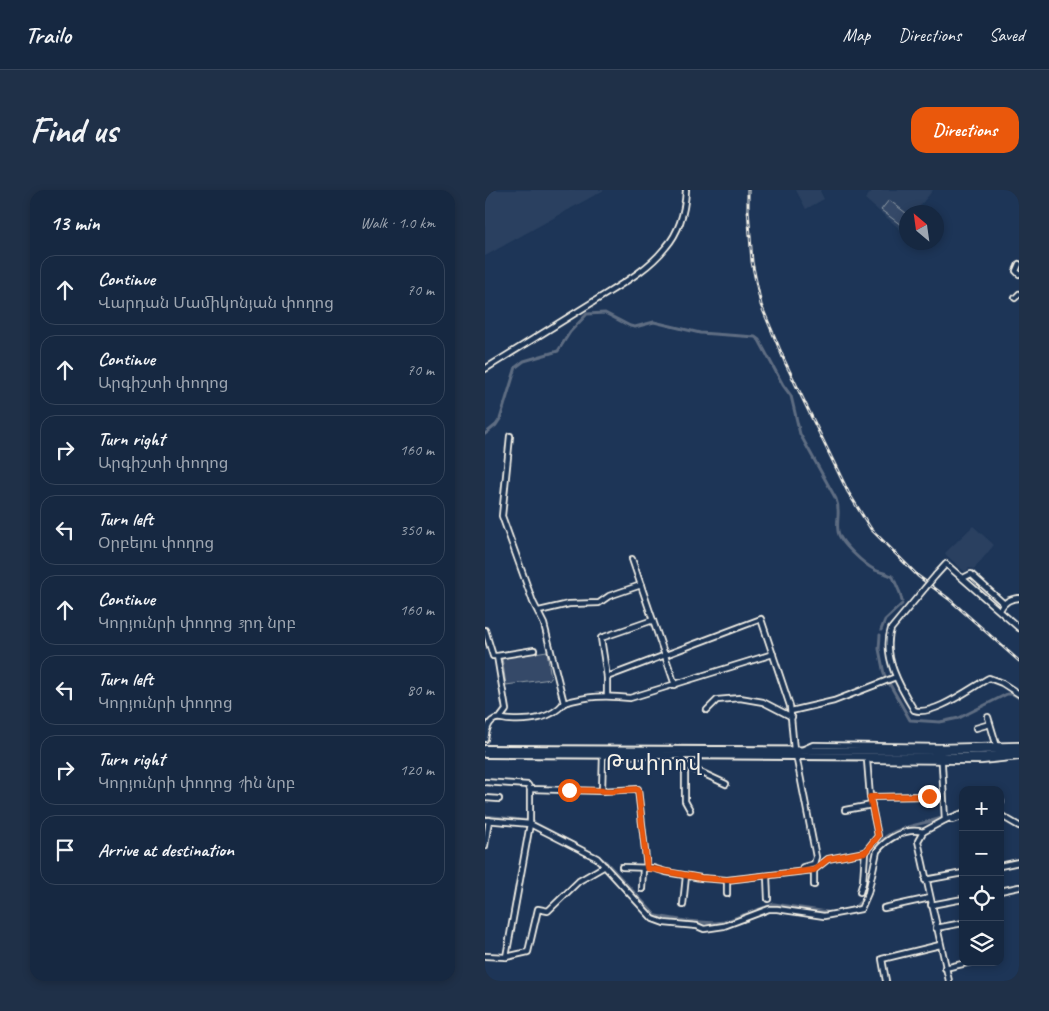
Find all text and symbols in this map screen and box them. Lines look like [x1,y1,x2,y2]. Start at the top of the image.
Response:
text: Trailo [25,20,71,50]
text: Map [843,24,870,46]
text: Directions [898,24,961,46]
text: Saved [989,24,1024,46]
button: Directions [911,107,1019,153]
text: Find us [30,108,117,153]
north arrow [899,205,944,250]
text: 13 min [50,210,100,236]
text: Walk · 1.0 km [360,213,435,233]
text: Continue [98,267,155,291]
icon: ahead [51,276,79,304]
text: 70 m [407,280,434,300]
text: Վարդան Մամիկոնյան փողոց [98,293,334,313]
text: Continue [98,347,155,371]
icon: ahead [51,356,79,384]
text: 70 m [407,360,434,380]
text: Արգիշտի փողոց [98,373,228,393]
text: Turn right [98,427,165,451]
icon: right [51,436,79,464]
text: 160 m [400,440,434,460]
text: Արգիշտի փողոց [98,453,228,473]
text: Turn left [98,507,153,531]
icon: left [51,516,79,544]
text: 350 m [400,520,434,540]
text: Օրբելու փողոց [98,533,214,553]
text: Continue [98,587,155,611]
icon: ahead [51,596,79,624]
text: 160 m [400,600,434,620]
text: Կորյունրի փողոց 3րդ նրբ [98,613,296,633]
text: Turn left [98,667,153,691]
icon: left [51,676,79,704]
text: 80 m [407,680,434,700]
text: Կորյունրի փողոց [98,693,233,713]
text: Turn right [98,747,165,771]
district label: Թաիրով [606,749,702,777]
icon: right [51,756,79,784]
text: 120 m [400,760,434,780]
text: Կորյունրի փողոց 1ին նրբ [98,773,295,793]
route start [558,779,581,802]
route end [918,785,941,808]
map controls [959,786,1004,966]
button: + [959,786,1004,831]
button: − [959,831,1004,876]
icon: arrive [51,836,79,864]
text: Arrive at destination [98,838,234,862]
button: locate [959,876,1004,921]
button: layers [959,921,1004,966]

